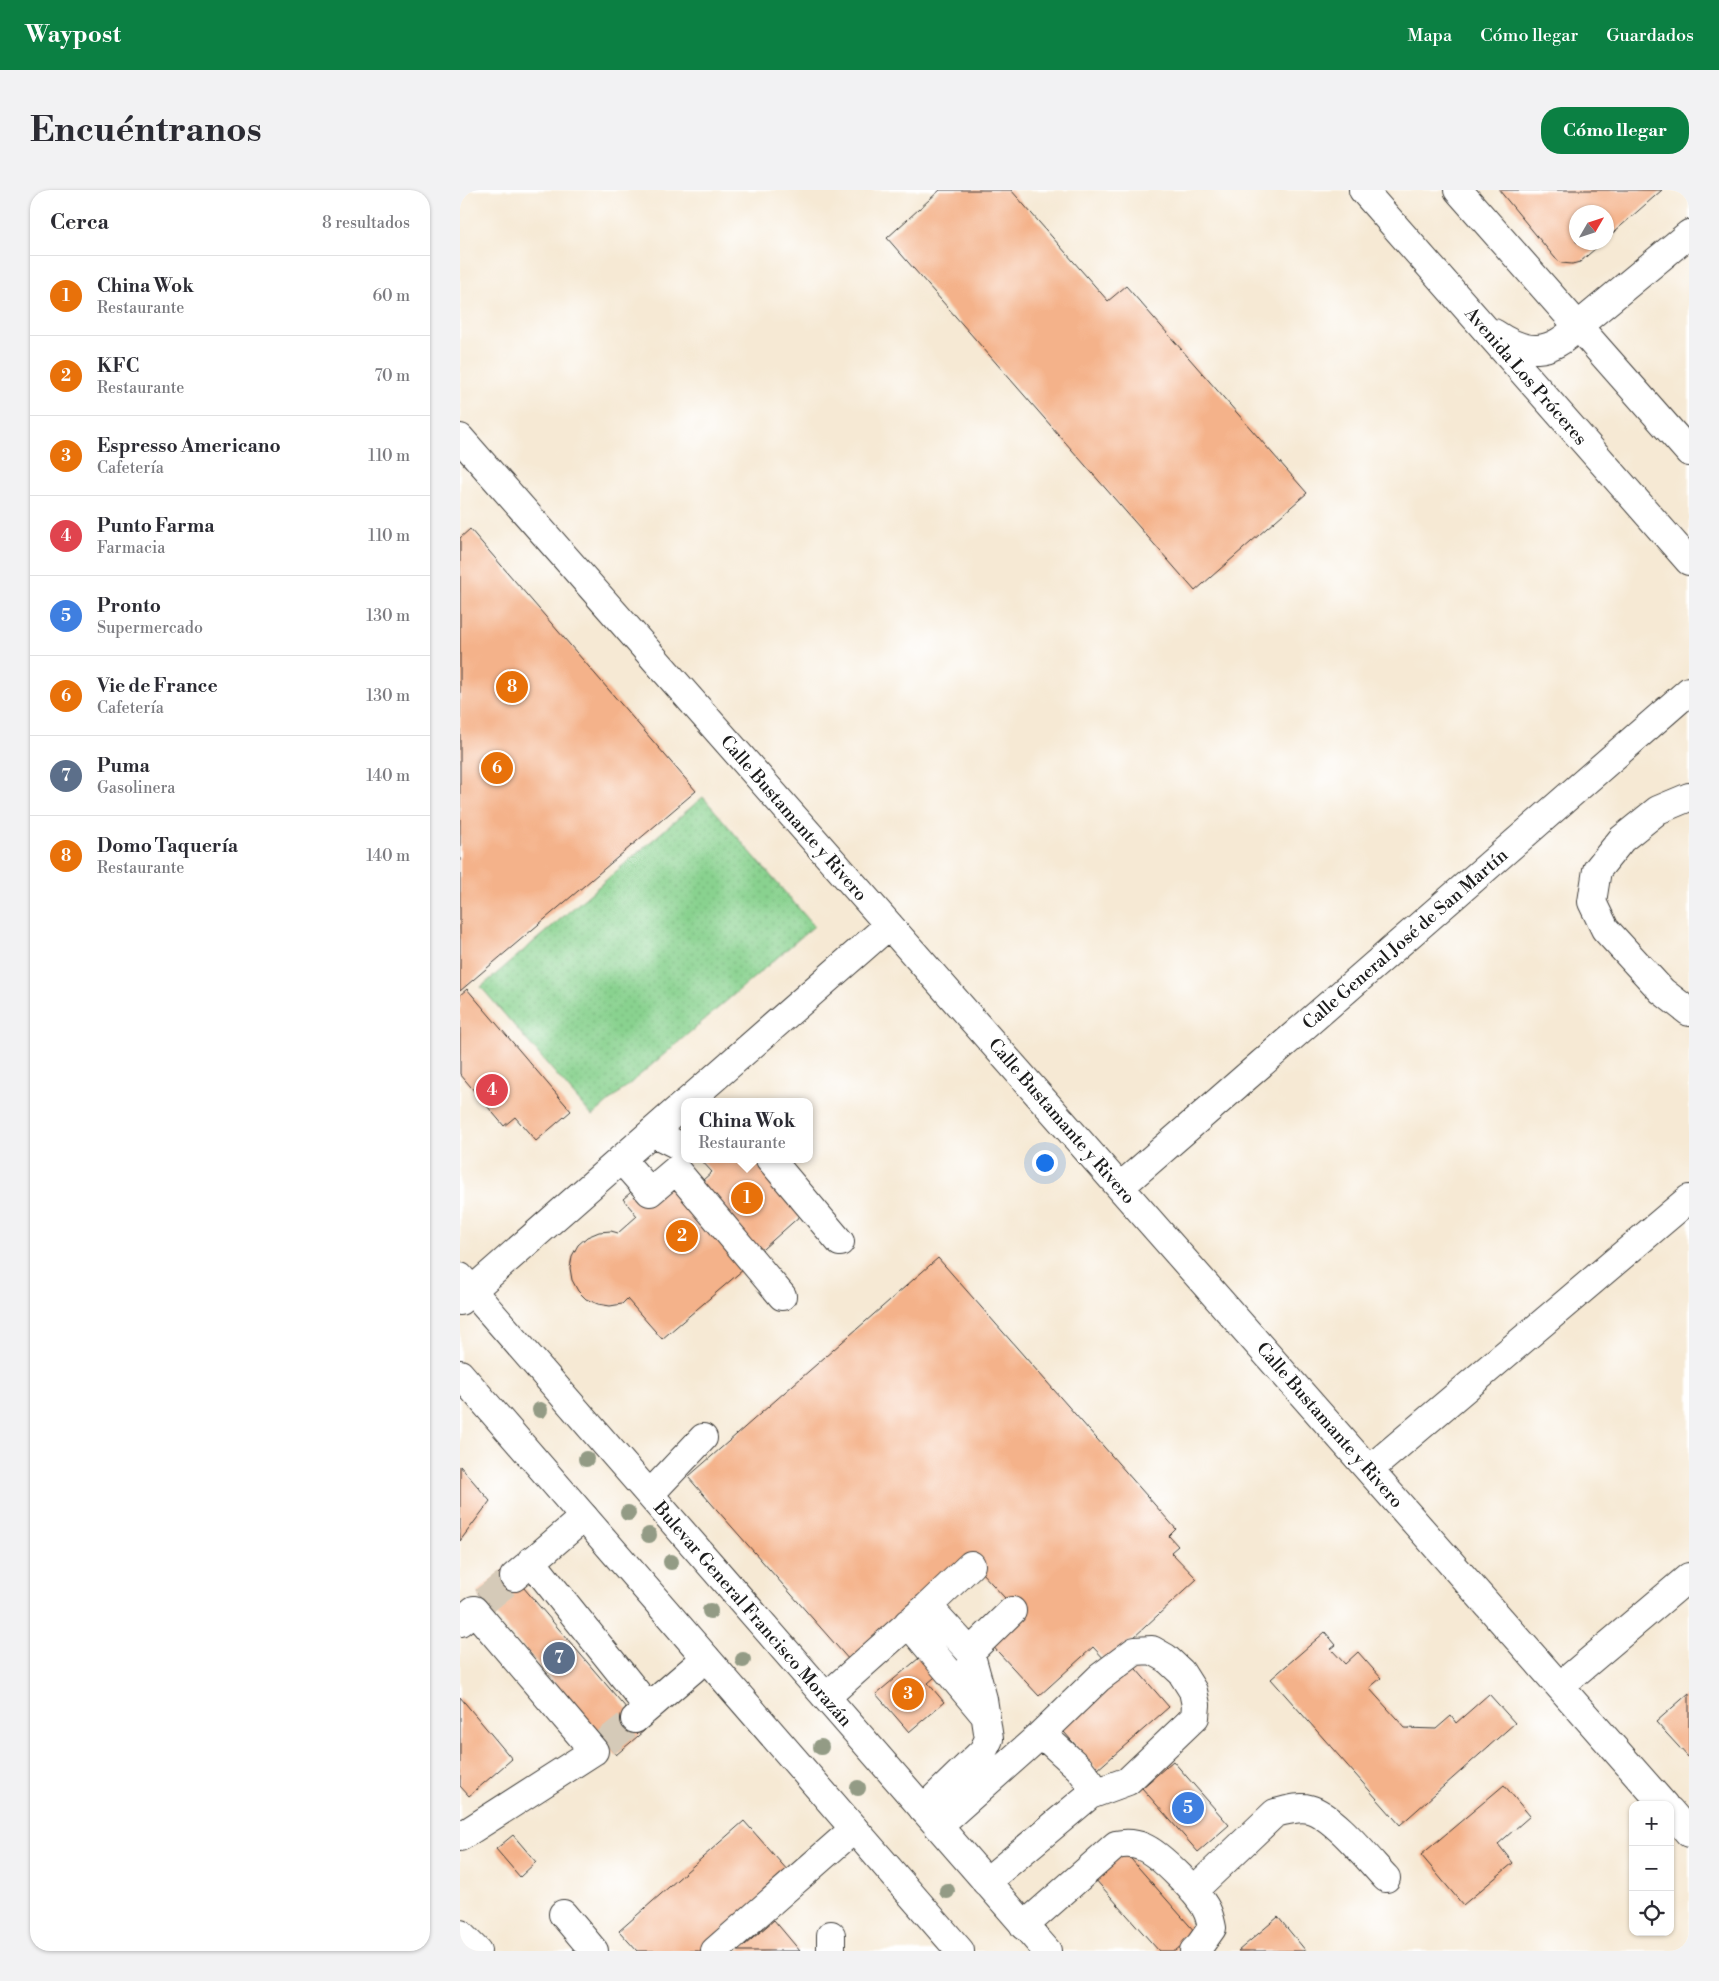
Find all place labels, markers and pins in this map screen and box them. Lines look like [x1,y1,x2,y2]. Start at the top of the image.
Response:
pin: 8 [496,668,528,706]
pin: 6 [481,749,513,787]
pin: 4 [476,1071,508,1109]
pin: 1 [731,1179,763,1217]
pin: 2 [666,1217,698,1255]
pin: 7 [543,1639,575,1677]
pin: 3 [892,1675,924,1713]
pin: 5 [1172,1789,1204,1827]

